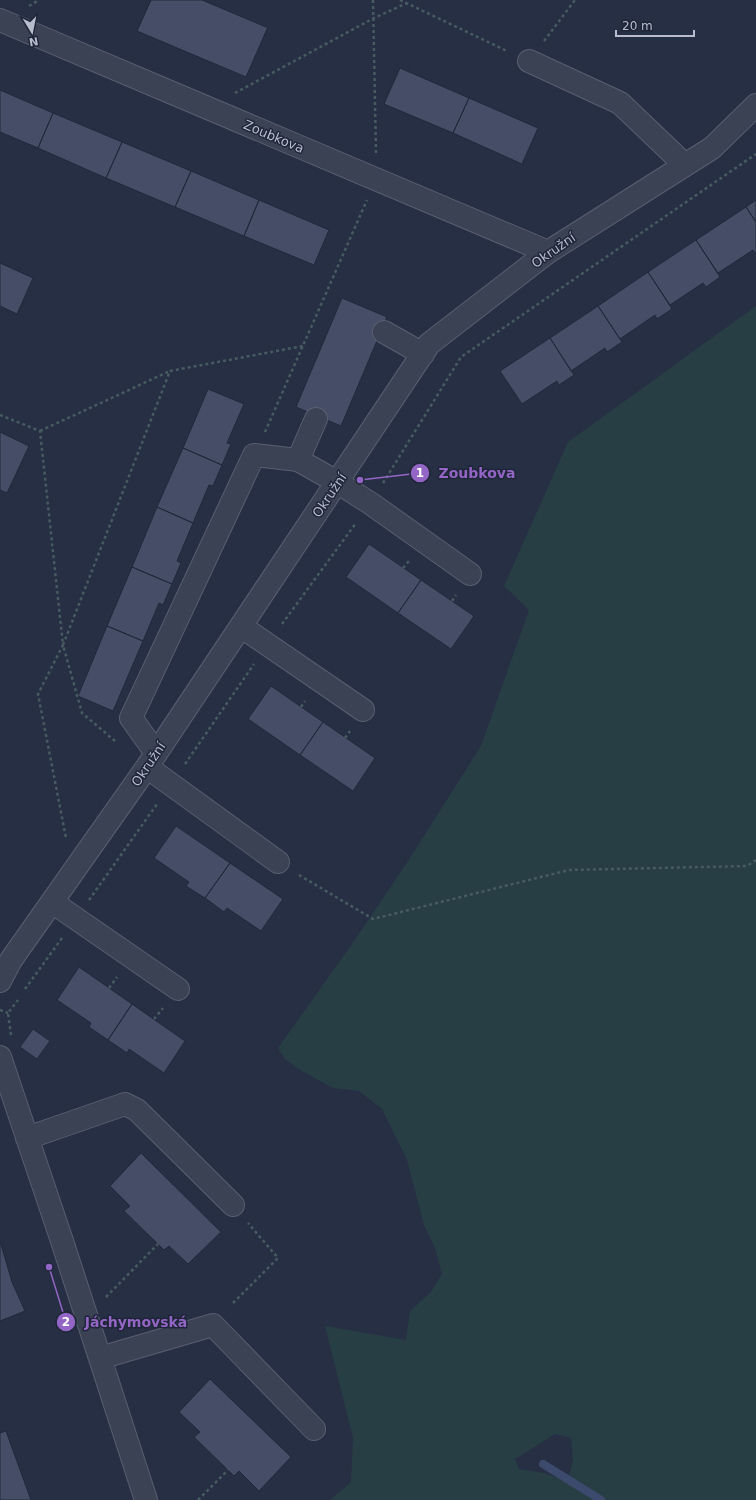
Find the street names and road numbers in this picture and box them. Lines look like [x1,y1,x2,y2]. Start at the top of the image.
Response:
street label: Zoubkova [241,117,306,156]
street label: Okružní [528,230,578,271]
street label: Okružní [309,470,350,520]
street label: Okružní [128,739,169,789]

